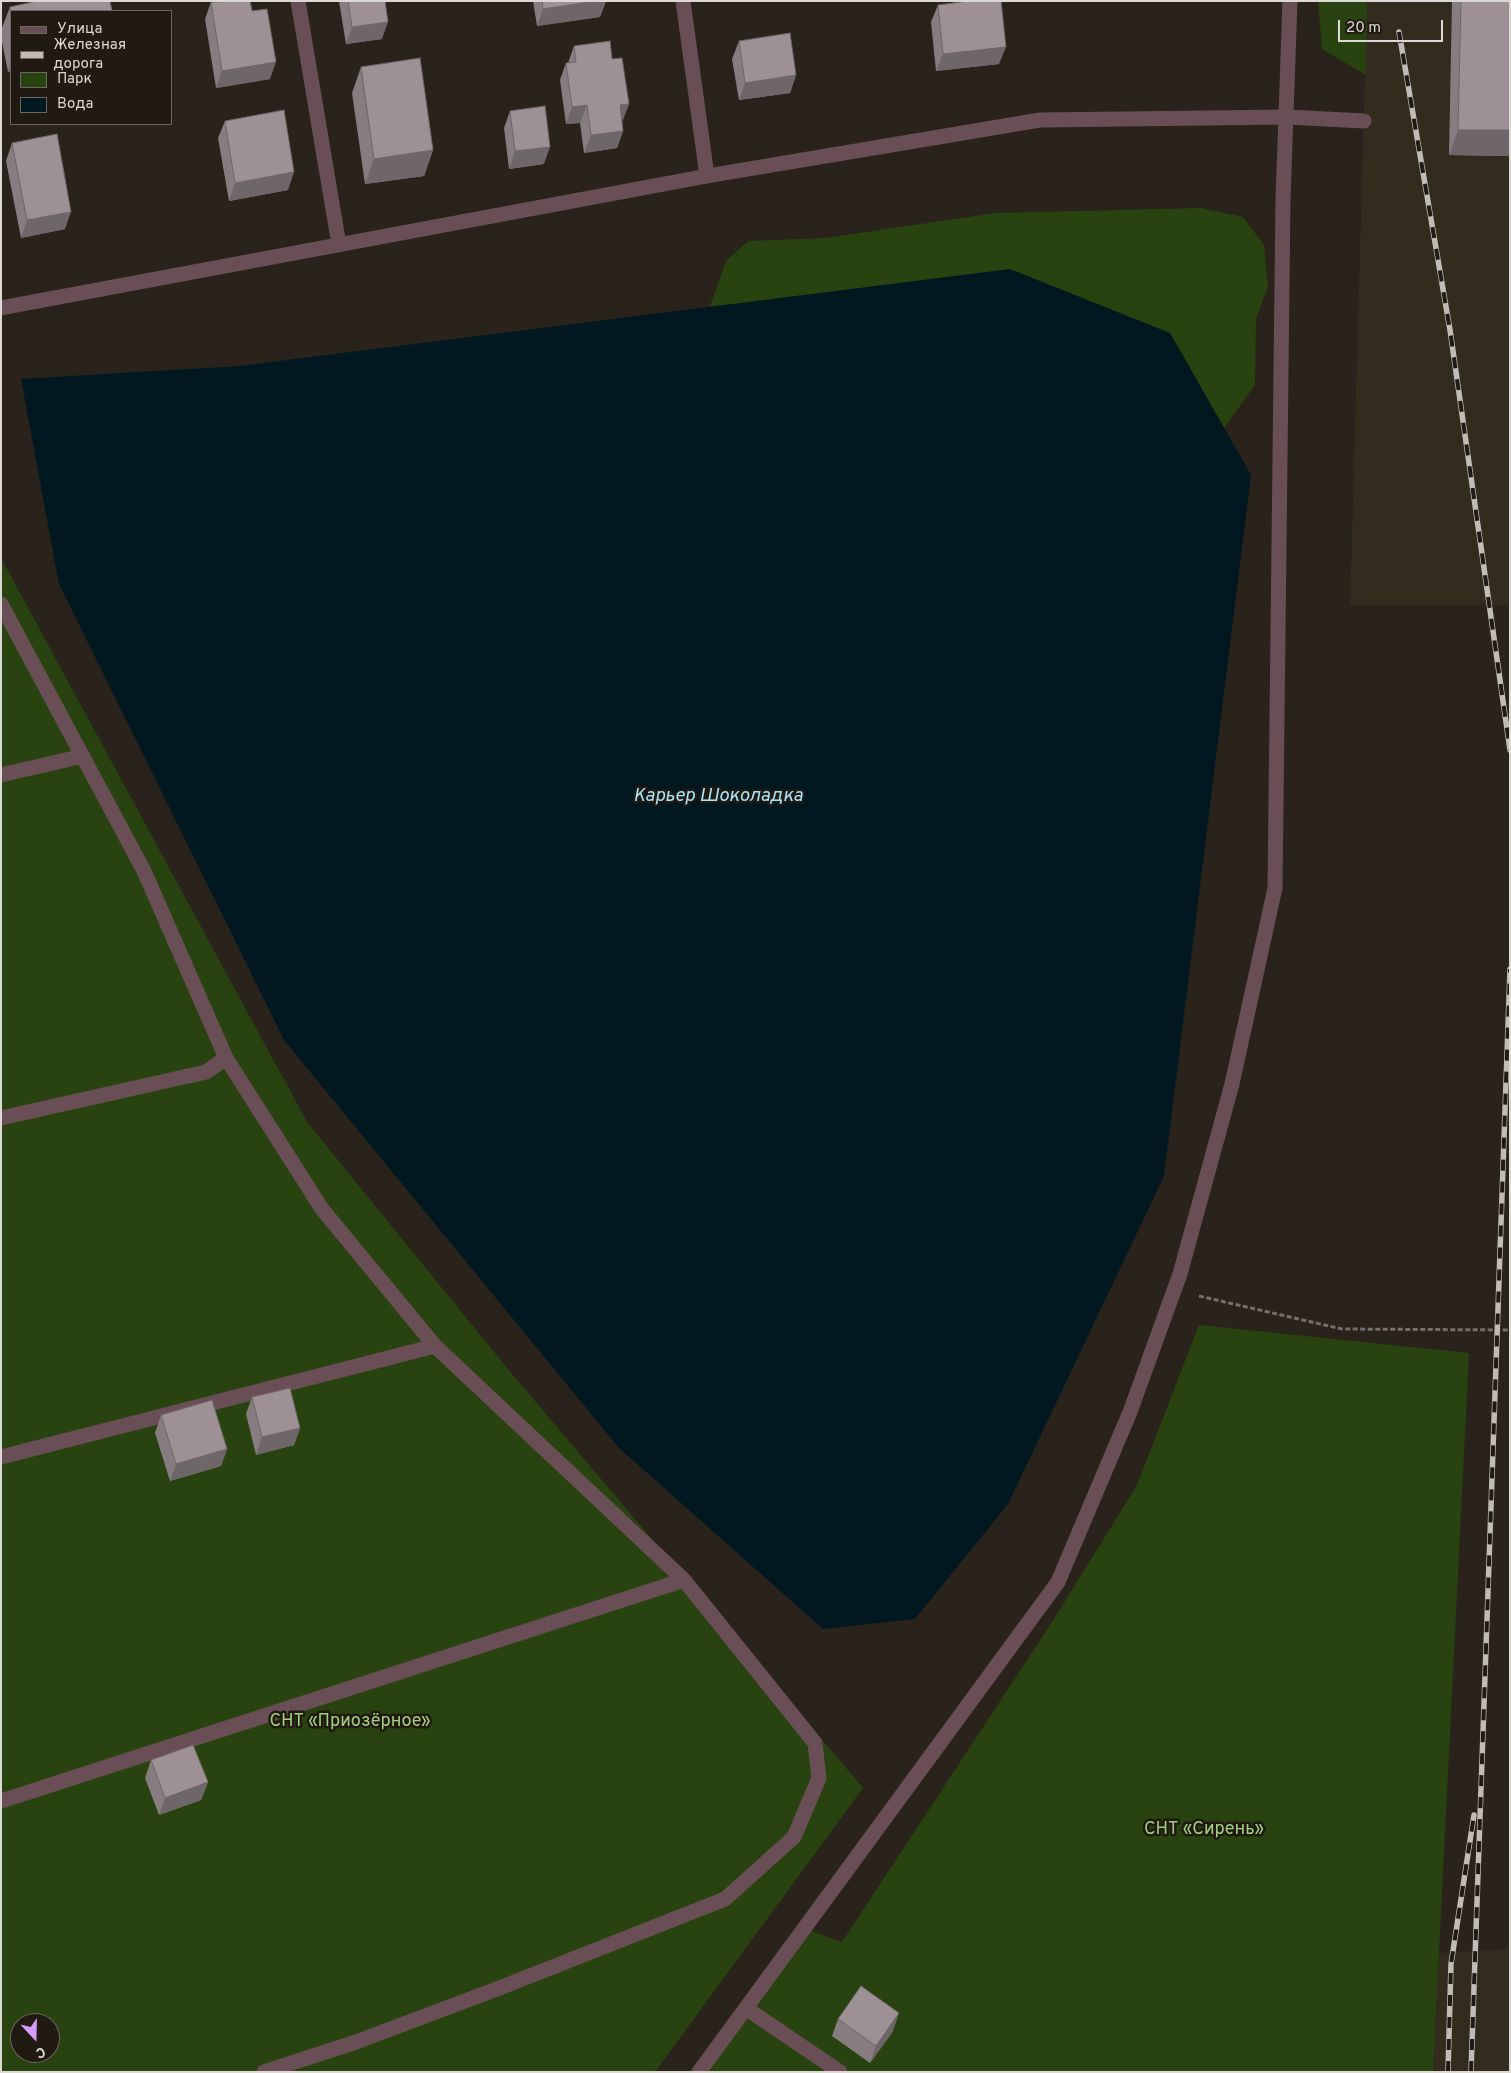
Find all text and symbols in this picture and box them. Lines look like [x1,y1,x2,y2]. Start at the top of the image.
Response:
legend [10,10,172,125]
scale bar [1341,10,1446,42]
text: 20 m [1346,19,1381,38]
text: Улица [57,20,102,39]
text: Железная дорога [54,36,126,74]
text: Парк [57,70,92,89]
text: Вода [57,95,93,114]
water label: Карьер Шоколадка [633,786,803,808]
park label: СНТ «Приозёрное» [269,1711,431,1733]
park label: СНТ «Сирень» [1144,1819,1264,1841]
north arrow [10,2013,60,2063]
text: С [33,2042,47,2061]

